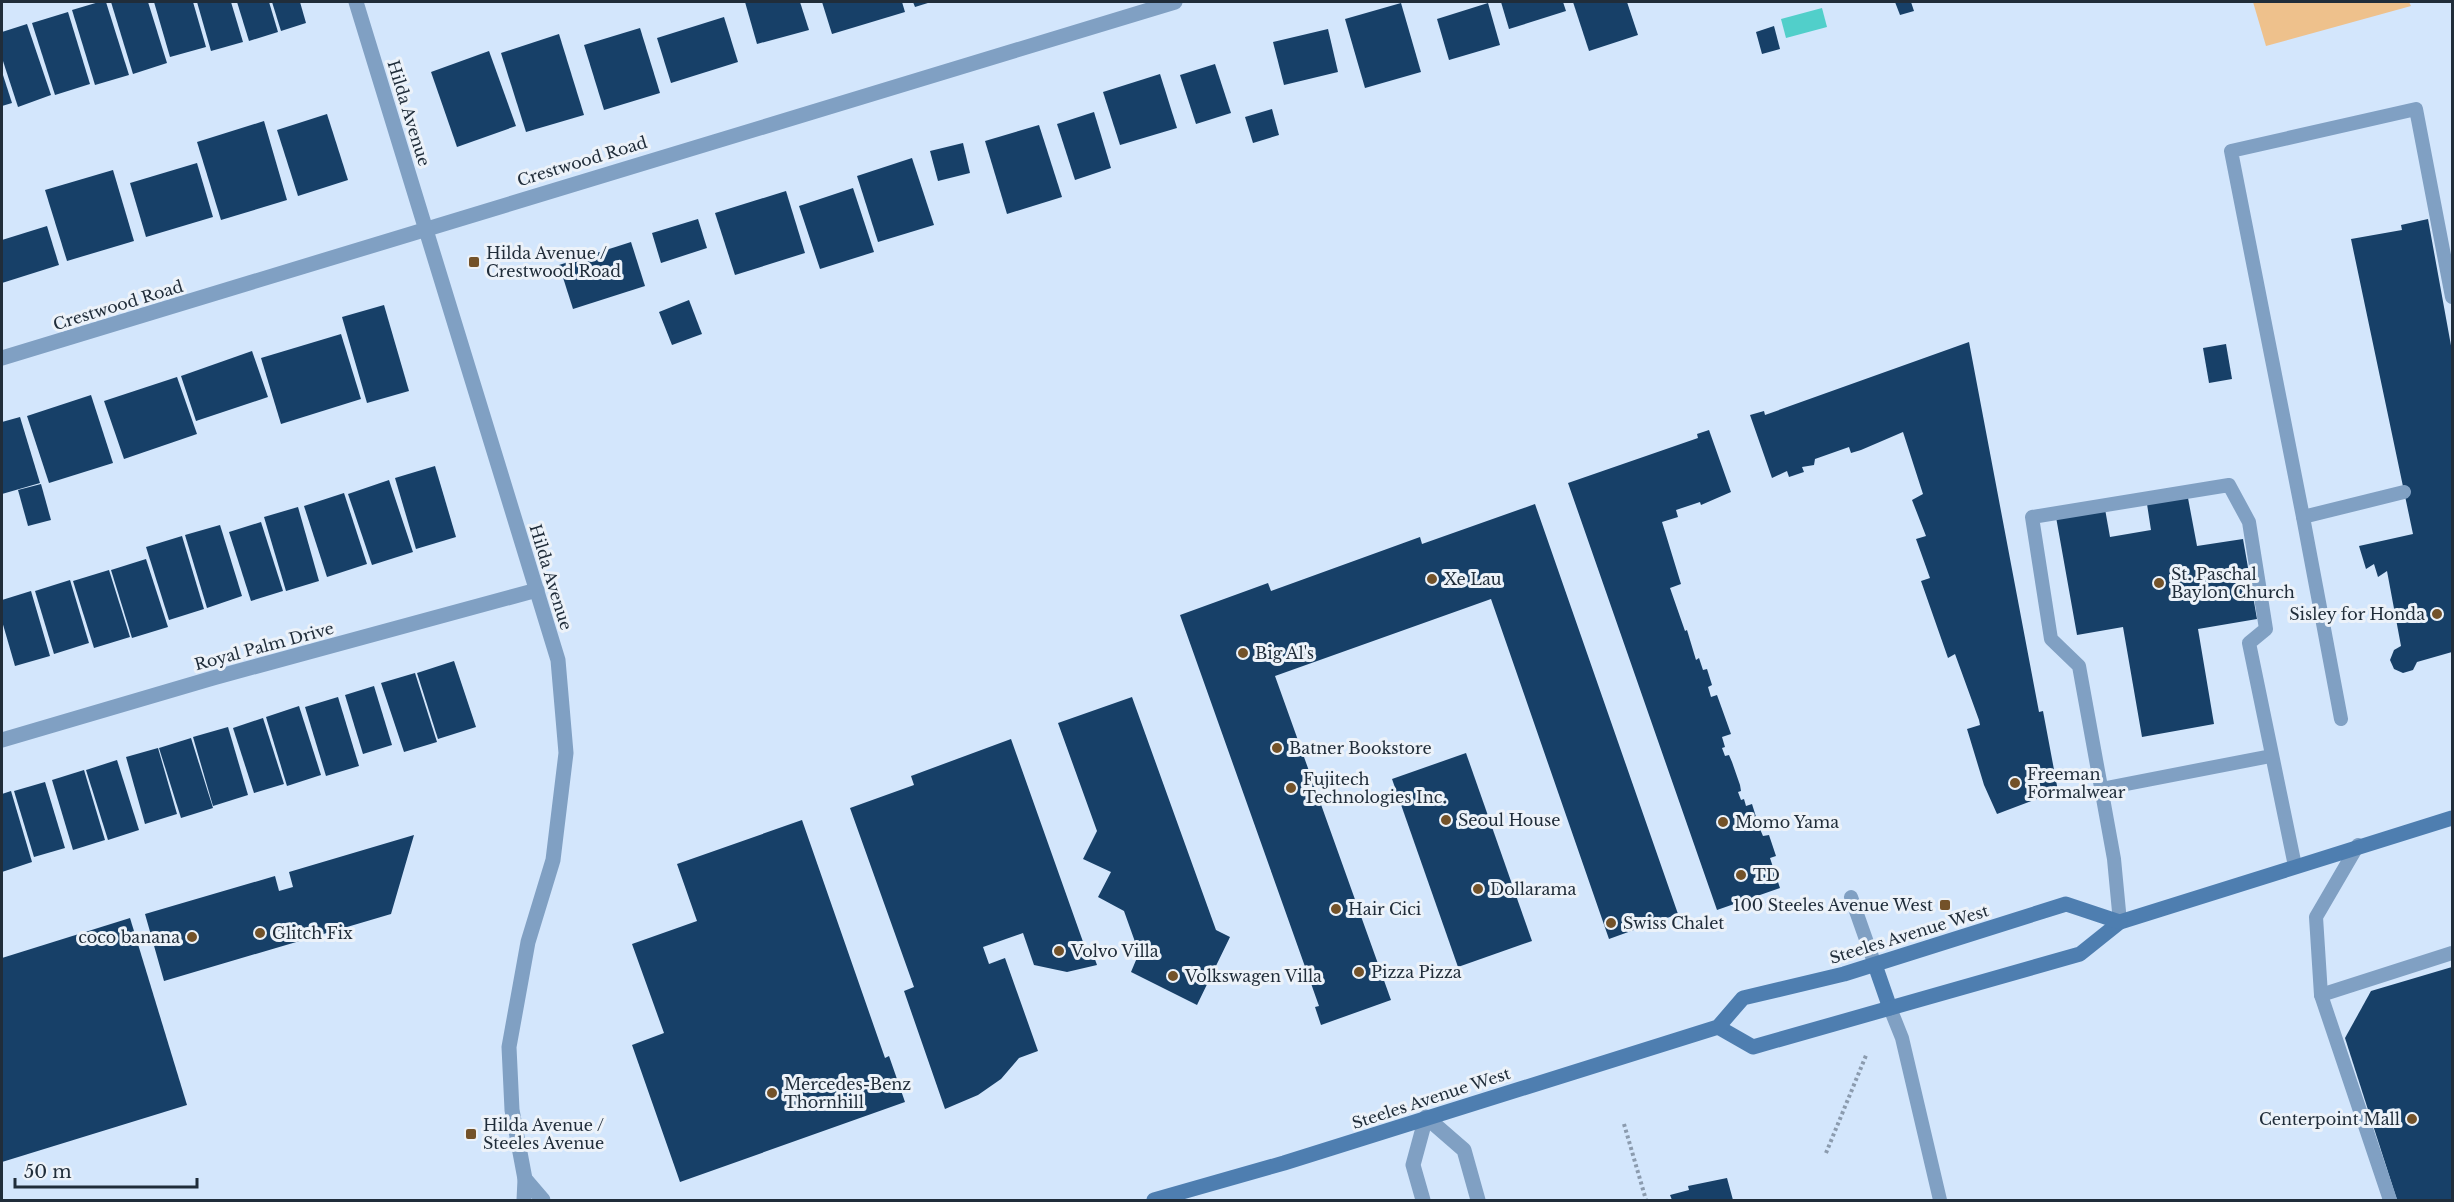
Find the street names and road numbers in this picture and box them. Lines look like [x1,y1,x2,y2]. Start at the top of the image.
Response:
street label: Hilda Avenue [383,58,435,168]
street label: Crestwood Road [515,132,650,190]
street label: Crestwood Road [51,276,186,334]
street label: Hilda Avenue [525,522,577,632]
street label: Royal Palm Drive [192,618,336,674]
street label: Steeles Avenue West [1827,900,1991,968]
street label: Steeles Avenue West [1349,1063,1513,1133]

